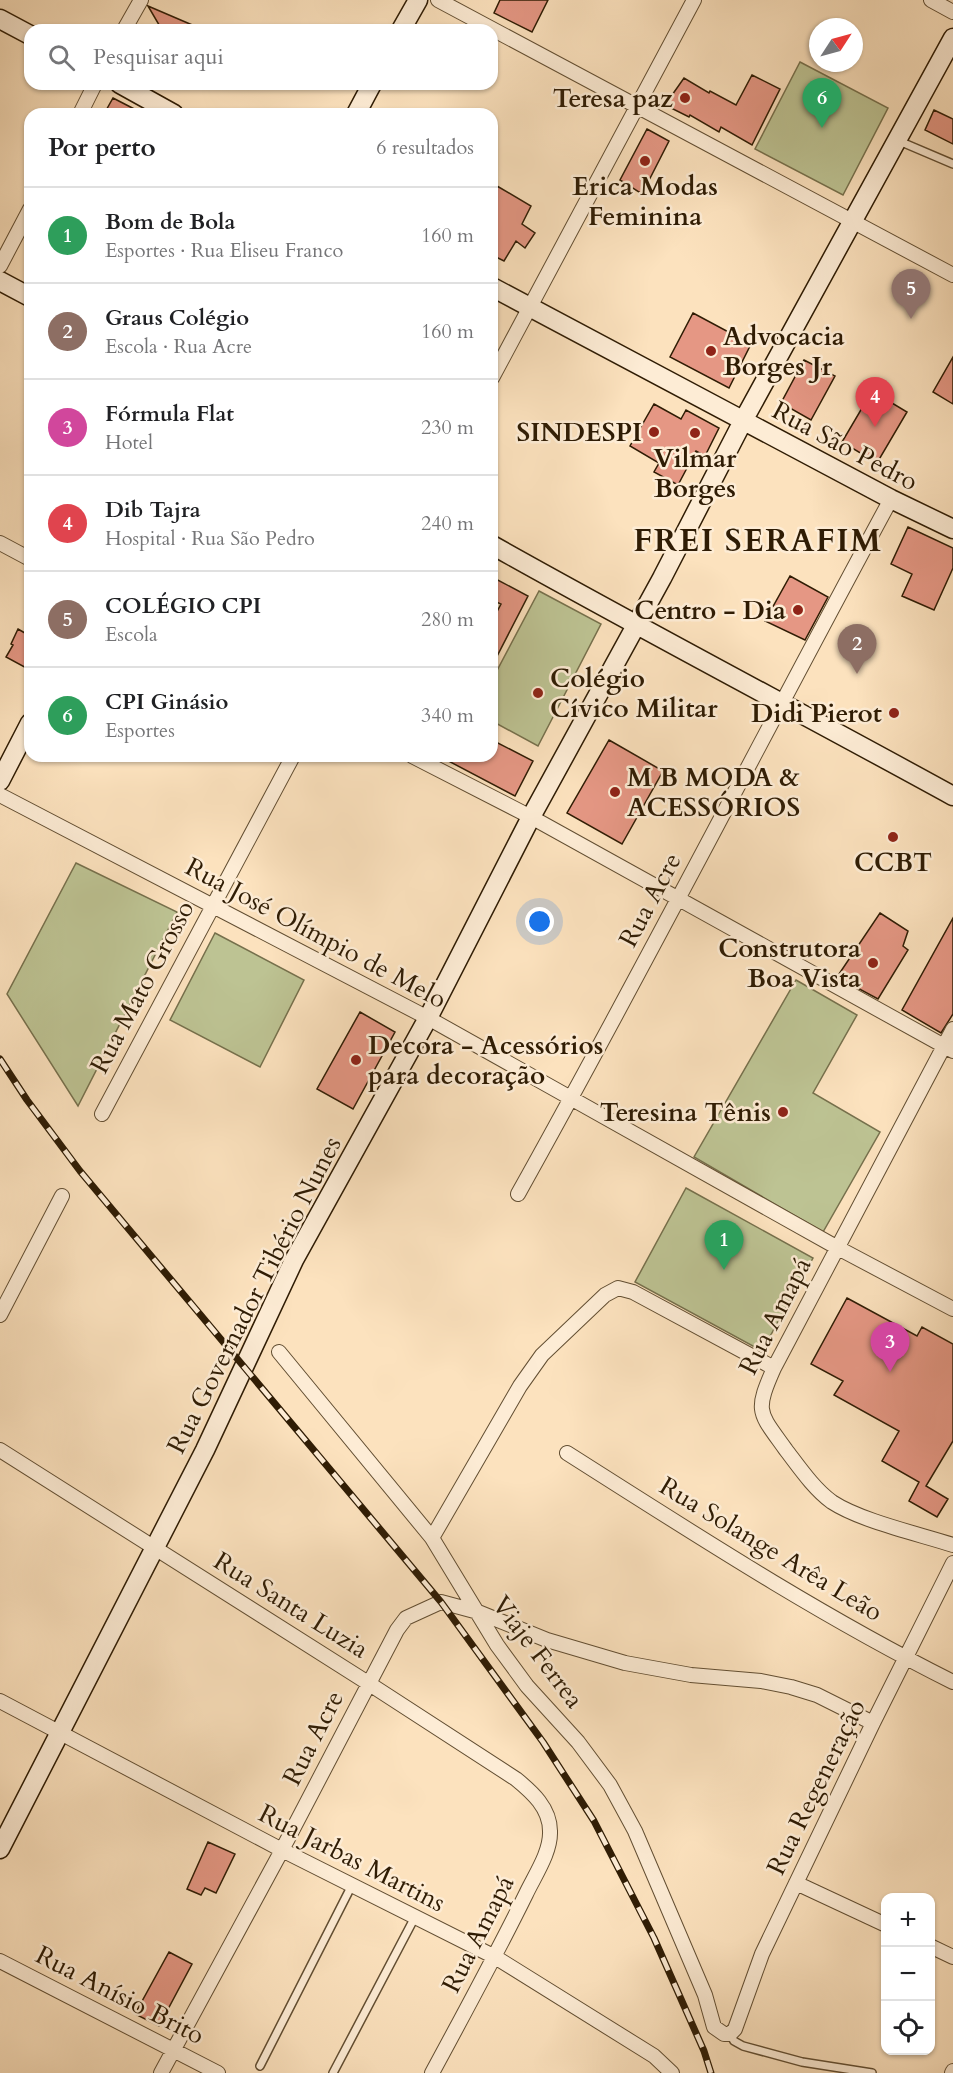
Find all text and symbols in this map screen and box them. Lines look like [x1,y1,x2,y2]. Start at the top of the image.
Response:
north arrow [809,18,863,72]
search box [24,24,498,90]
icon: search [45,41,78,74]
text: Pesquisar aqui [93,42,224,72]
pin: 6 [802,78,842,128]
place label: Teresa paz [553,81,673,116]
marker: Teresa paz [678,91,692,105]
text: Por perto [48,130,156,165]
text: 6 resultados [376,134,474,161]
marker: Erica Modas Feminina [638,154,652,168]
place label: Erica Modas Feminina [572,169,718,234]
text: Bom de Bola [105,207,235,237]
text: 1 [62,222,73,249]
text: 160 m [421,222,474,249]
text: Esportes · Rua Eliseu Franco [105,237,343,264]
pin: 5 [892,270,930,319]
text: Graus Colégio [105,303,249,333]
text: 2 [62,318,73,345]
text: 160 m [421,318,474,345]
place label: Advocacia Borges Jr [723,319,845,384]
text: Escola · Rua Acre [105,333,252,360]
marker: Advocacia Borges Jr [704,344,718,358]
pin: 4 [856,378,894,427]
street label: Rua São Pedro [766,393,924,499]
text: Fórmula Flat [105,399,234,429]
text: 3 [62,414,73,441]
text: 230 m [421,414,474,441]
place label: SINDESPI [516,415,642,450]
marker: SINDESPI [647,425,661,439]
marker: Vilmar Borges [688,426,702,440]
text: Hotel [105,429,153,456]
place label: Vilmar Borges [653,441,737,506]
text: Dib Tajra [105,495,201,525]
text: 4 [62,510,73,537]
text: 240 m [421,510,474,537]
district label: FREI SERAFIM [633,519,883,563]
text: Hospital · Rua São Pedro [105,525,315,552]
text: COLÉGIO CPI [105,591,261,621]
place label: Centro - Dia [634,593,786,628]
marker: Centro - Dia [791,603,805,617]
text: 5 [62,606,73,633]
text: 280 m [421,606,474,633]
text: Escola [105,621,158,648]
pin: 2 [838,624,876,674]
place label: Colégio Cívico Militar [550,661,718,726]
marker: Colégio Cívico Militar [531,686,545,700]
text: CPI Ginásio [105,687,228,717]
place label: Didi Pierot [751,696,882,731]
text: 6 [62,702,73,729]
text: 340 m [421,702,474,729]
marker: Didi Pierot [887,706,901,720]
text: Esportes [105,717,175,744]
place label: M B MODA & ACESSÓRIOS [627,760,800,825]
marker: M B MODA & ACESSÓRIOS [608,785,622,799]
marker: CCBT [886,830,900,844]
place label: CCBT [854,845,932,880]
street label: Rua Acre [611,847,689,953]
street label: Rua José Olímpio de Melo [179,849,453,1017]
street label: Rua Mato Grosso [82,894,202,1080]
your location [525,907,554,936]
place label: Construtora Boa Vista [718,931,861,996]
marker: Construtora Boa Vista [866,956,880,970]
place label: Decora - Acessórios para decoração [368,1028,603,1093]
marker: Decora - Acessórios para decoração [349,1053,363,1067]
place label: Teresina Tênis [600,1095,771,1130]
marker: Teresina Tênis [776,1105,790,1119]
street label: Rua Governador Tibério Nunes [159,1130,349,1460]
pin: 1 [704,1220,744,1270]
street label: Rua Amapá [731,1251,819,1381]
pin: 3 [870,1322,910,1372]
street label: Rua Solange Arêa Leão [653,1468,889,1630]
street label: Rua Santa Luzia [207,1543,375,1667]
street label: Viaje Ferrea [484,1589,592,1715]
street label: Rua Acre [274,1685,352,1791]
street label: Rua Regeneração [758,1693,874,1881]
street label: Rua Jarbas Martins [253,1796,451,1920]
street label: Rua Amapá [434,1869,522,1999]
map controls [881,1893,935,2055]
button: + [881,1893,935,1947]
street label: Rua Anísio Brito [30,1937,210,2053]
button: − [881,1947,935,2001]
button: locate [881,2001,935,2055]

